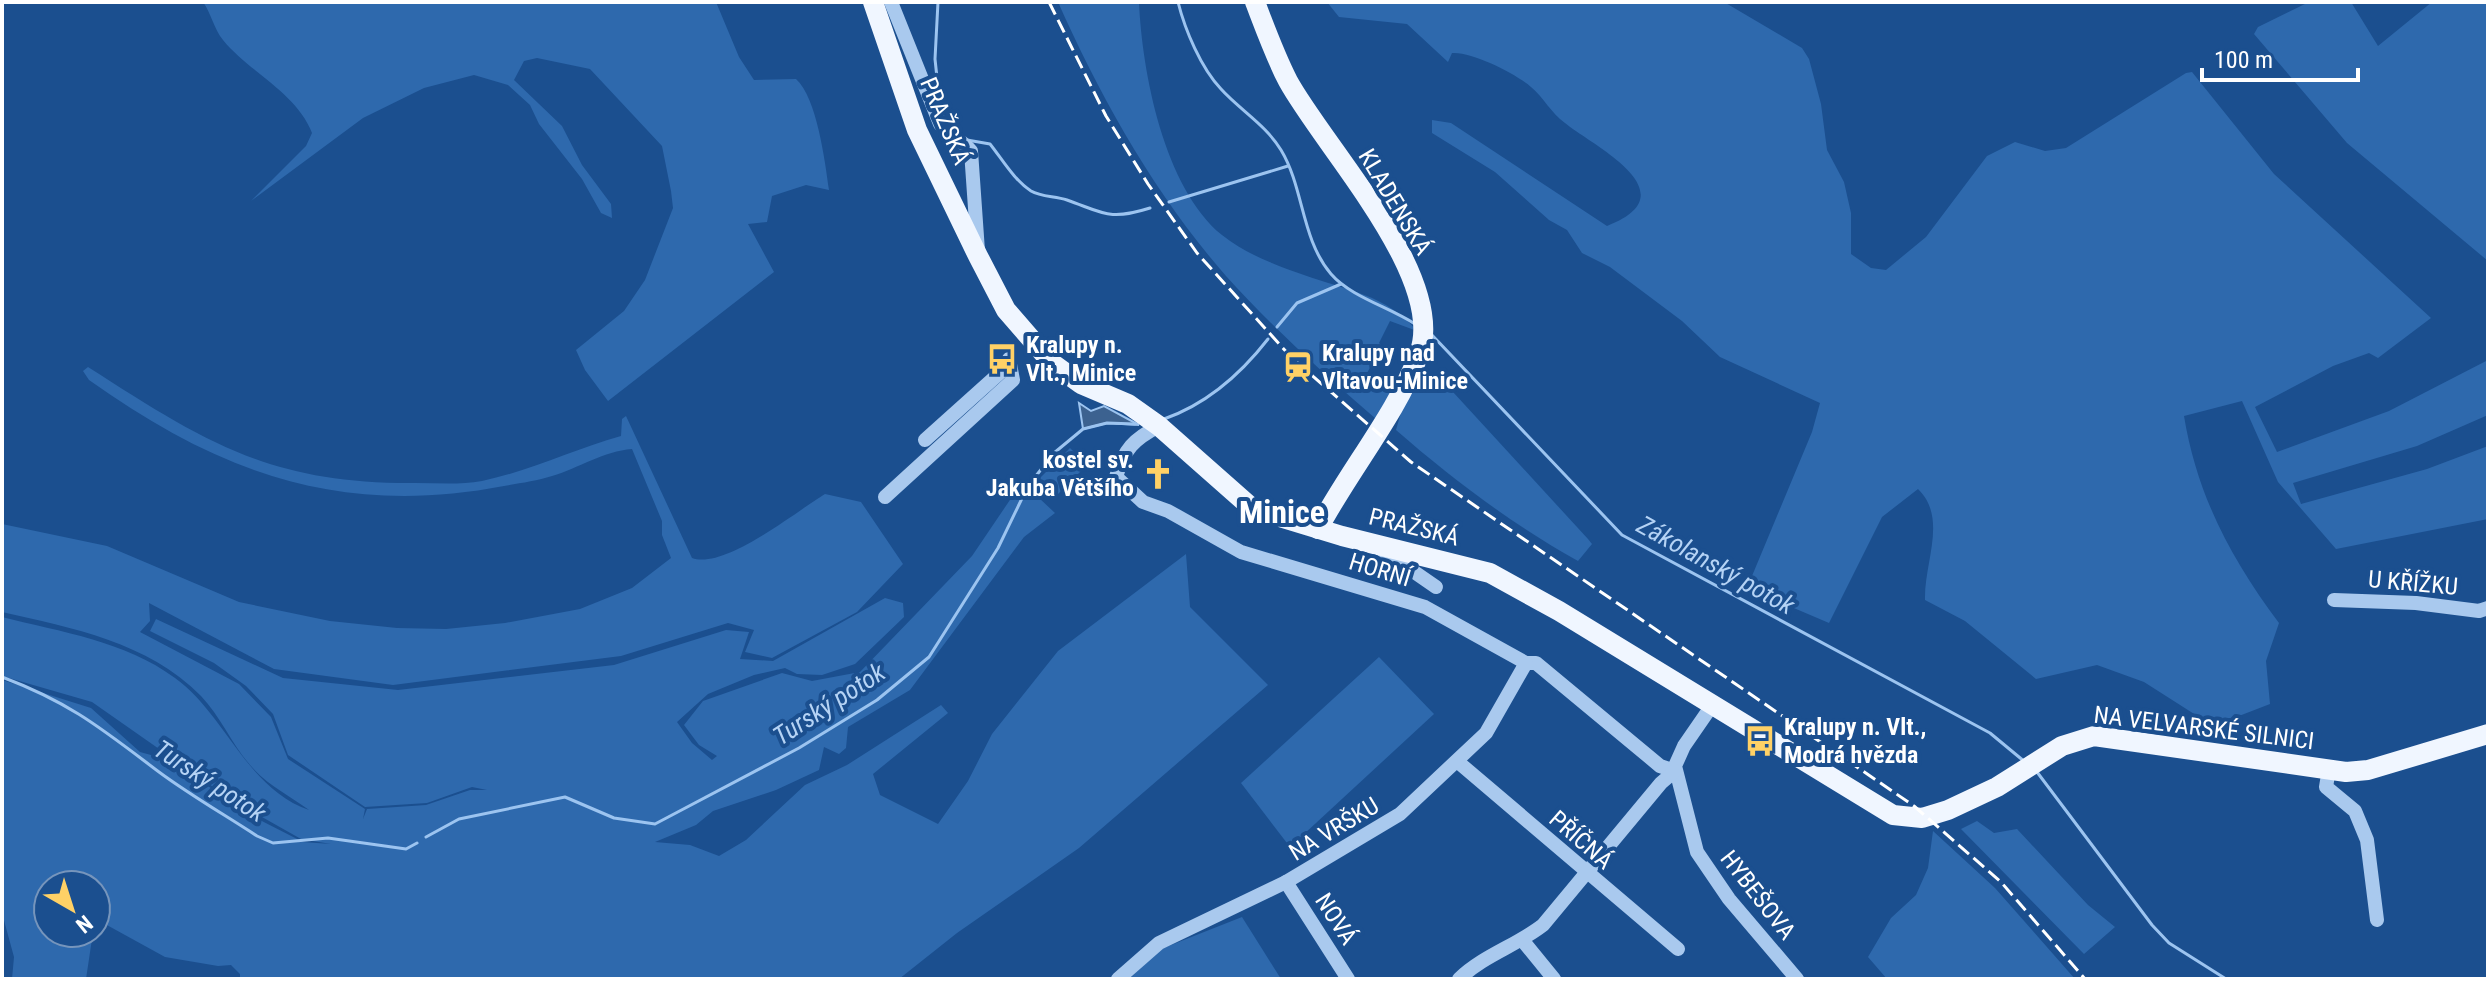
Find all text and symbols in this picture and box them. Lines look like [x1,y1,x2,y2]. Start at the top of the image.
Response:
scale bar [2202,32,2358,82]
text: 100 m [2214,46,2273,74]
street label: PRAŽSKÁ [914,73,976,169]
street label: KLADENSKÁ [1352,144,1438,260]
place label: Kralupy n. Vlt., Minice [1026,331,1136,387]
place label: Kralupy nad Vltavou-Minice [1322,339,1468,395]
bus stop icon: Kralupy n. Vlt., Minice [985,342,1019,376]
station icon: Kralupy nad Vltavou-Minice [1281,350,1315,384]
place label: kostel sv. Jakuba Většího [986,446,1134,502]
church icon: kostel sv. Jakuba Většího [1141,457,1175,491]
district label: Minice [1239,493,1325,531]
street label: PRAŽSKÁ [1366,502,1462,552]
water label: Zákolanský potok [1631,509,1800,621]
street label: HORNÍ [1346,547,1415,593]
street label: U KŘÍŽKU [2367,565,2459,601]
water label: Turský potok [767,656,891,751]
street label: NA VELVARSKÉ SILNICI [2092,701,2316,755]
place label: Kralupy n. Vlt., Modrá hvězda [1784,713,1926,769]
bus stop icon: Kralupy n. Vlt., Modrá hvězda [1743,724,1777,758]
water label: Turský potok [148,734,272,829]
street label: NA VRŠKU [1284,791,1384,867]
street label: PŘÍČNÁ [1544,804,1619,875]
street label: HYBEŠOVA [1715,845,1802,945]
north arrow [32,869,112,949]
street label: NOVÁ [1309,888,1363,950]
text: N [71,910,97,938]

